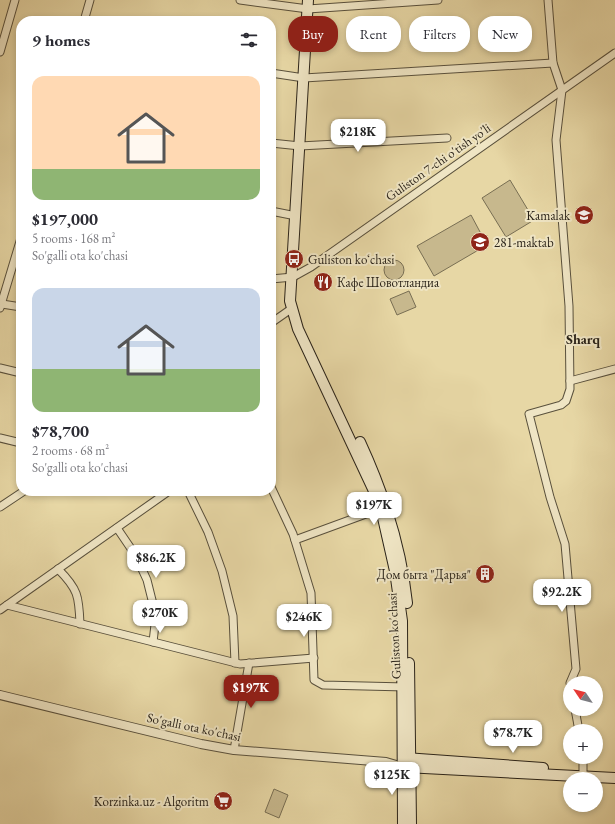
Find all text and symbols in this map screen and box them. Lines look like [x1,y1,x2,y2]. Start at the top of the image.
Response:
chip: Buy [288,16,338,52]
chip: Rent [346,16,401,52]
chip: Filters [409,16,470,52]
chip: New [478,16,532,52]
text: 9 homes [32,29,90,51]
icon: filters [238,29,260,51]
icon: home [110,102,182,174]
pin: $218K [330,119,386,153]
street label: Guliston 7-chi o'tish yo'li [382,119,494,205]
text: $218K [340,123,376,140]
school or university icon: Kamalak [573,204,595,226]
place label: Kamalak [526,207,571,224]
text: $197,000 [32,208,98,230]
text: 5 rooms · 168 m² [32,230,116,247]
school or university icon: 281-maktab [469,231,491,253]
place label: 281-maktab [494,234,554,251]
text: So'galli ota ko'chasi [32,247,128,264]
bus stop icon: Guliston koʻchasi [283,248,305,270]
place label: Guliston koʻchasi [308,251,395,268]
restaurant icon: Кафе Шовотландиа [312,271,334,293]
place label: Кафе Шовотландиа [337,274,440,291]
icon: home [110,314,182,386]
district label: Sharq [566,330,600,348]
text: $78,700 [32,420,89,442]
text: 2 rooms · 68 m² [32,442,109,459]
text: So'galli ota ko'chasi [32,459,128,476]
pin: $197K [346,492,402,526]
text: $197K [356,496,392,513]
pin: $86.2K [123,545,189,579]
text: $86.2K [136,549,176,566]
building icon: Дом быта "Дарья" [474,563,496,585]
place label: Дом быта "Дарья" [377,566,471,583]
pin: $92.2K [529,579,595,613]
text: $92.2K [542,583,582,600]
street label: Guliston ko'chasi [383,592,405,680]
pin: $270K [132,600,188,634]
text: $270K [142,604,178,621]
pin: $246K [276,604,332,638]
text: $246K [286,608,322,625]
pin: $197K [223,675,279,709]
north arrow [563,676,603,716]
map controls [563,676,603,812]
text: $197K [233,679,269,696]
street label: So'galli ota ko'chasi [145,709,243,745]
pin: $78.7K [480,720,546,754]
text: $78.7K [493,724,533,741]
button: + [563,724,603,764]
pin: $125K [364,762,420,796]
text: $125K [374,766,410,783]
button: − [563,772,603,812]
supermarket icon: Korzinka.uz - Algoritm [212,790,234,812]
place label: Korzinka.uz - Algoritm [94,793,209,810]

